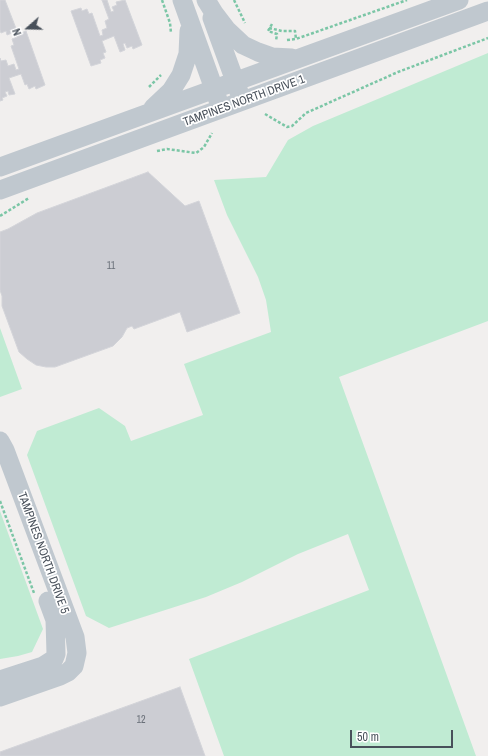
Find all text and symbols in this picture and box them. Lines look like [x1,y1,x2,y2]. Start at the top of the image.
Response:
north arrow [8,8,48,48]
text: N [9,27,24,38]
street label: TAMPINES NORTH DRIVE 1 [181,72,307,130]
house number: 11 [107,260,115,272]
street label: TAMPINES NORTH DRIVE 5 [14,490,72,616]
house number: 12 [136,714,146,726]
scale bar [352,722,455,748]
text: 50 m [357,729,379,745]

